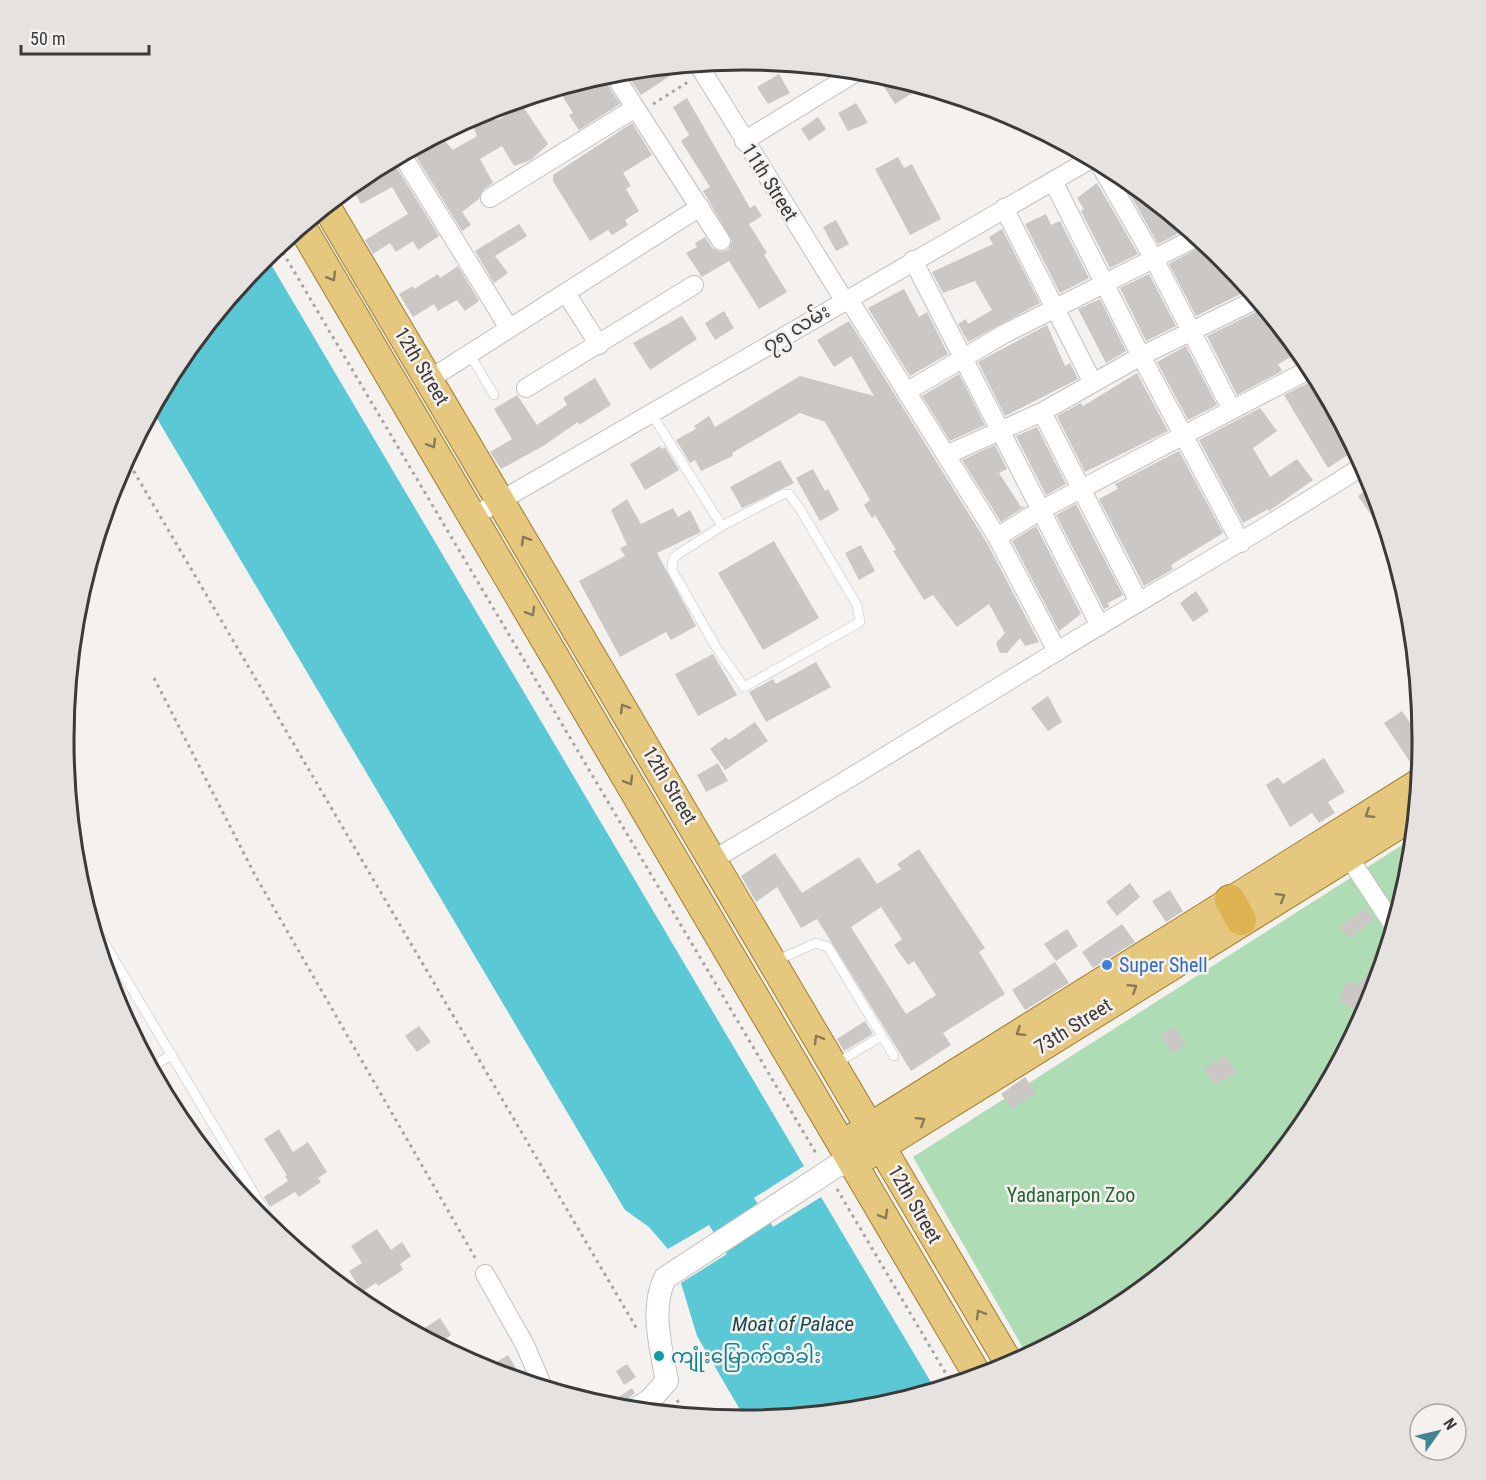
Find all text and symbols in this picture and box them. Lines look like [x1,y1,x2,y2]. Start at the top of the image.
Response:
scale bar [21,18,148,56]
text: 50 m [30,28,65,49]
street label: 11th Street [737,139,803,225]
one-way arrow [325,271,336,281]
street label: ၇၅ လမ်း [757,297,836,361]
street label: 12th Street [389,323,455,409]
one-way arrow [424,438,436,448]
one-way arrow [521,536,533,546]
one-way arrow [523,606,535,616]
one-way arrow [620,704,632,714]
street label: 12th Street [637,742,703,828]
one-way arrow [622,775,633,785]
one-way arrow [1365,807,1375,819]
one-way arrow [1275,892,1285,904]
place label: Super Shell [1119,953,1208,977]
marker: Super Shell [1100,958,1114,972]
one-way arrow [1127,984,1137,996]
street label: 73th Street [1030,993,1116,1059]
one-way arrow [1016,1024,1026,1036]
one-way arrow [814,1035,826,1045]
one-way arrow [915,1117,925,1129]
street label: 12th Street [883,1160,947,1248]
park label: Yadanarpon Zoo [1007,1183,1135,1207]
one-way arrow [876,1208,888,1219]
one-way arrow [976,1310,988,1320]
water label: Moat of Palace [732,1312,854,1336]
place label: ကျုံးမြောက်တံခါး [671,1342,821,1372]
marker: ကျုံးမြောက်တံခါး [652,1349,666,1363]
north arrow [1408,1402,1468,1462]
text: N [1439,1415,1461,1433]

